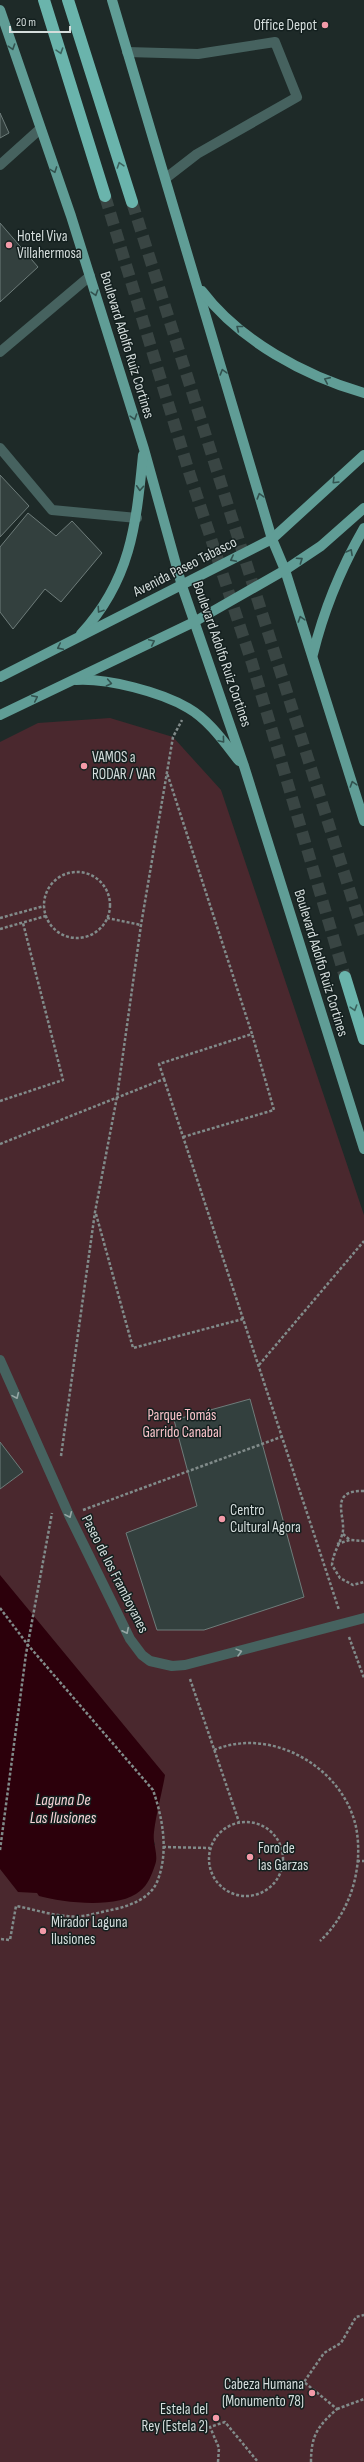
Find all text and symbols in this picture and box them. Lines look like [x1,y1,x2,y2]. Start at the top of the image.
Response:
scale bar [10,8,70,34]
text: 20 m [16,15,36,30]
place label: Office Depot [253,16,317,35]
marker: Office Depot [320,20,330,30]
one-way arrow [7,43,16,50]
one-way arrow [55,47,63,54]
one-way arrow [116,162,125,169]
one-way arrow [50,166,58,173]
place label: Hotel Viva Villahermosa [17,227,82,263]
marker: Hotel Viva Villahermosa [4,240,14,250]
street label: Boulevard Adolfo Ruiz Cortines [96,269,158,421]
one-way arrow [90,289,99,296]
one-way arrow [237,326,244,333]
one-way arrow [219,368,228,375]
one-way arrow [324,377,332,385]
one-way arrow [129,414,137,421]
one-way arrow [332,476,340,484]
one-way arrow [135,485,144,491]
one-way arrow [256,493,265,500]
street label: Avenida Paseo Tabasco [129,533,240,602]
one-way arrow [346,549,353,556]
one-way arrow [229,554,237,562]
one-way arrow [296,557,303,565]
street label: Boulevard Adolfo Ruiz Cortines [188,579,256,729]
one-way arrow [97,606,105,613]
one-way arrow [298,616,306,623]
one-way arrow [148,639,156,647]
one-way arrow [57,642,64,650]
one-way arrow [106,678,112,687]
one-way arrow [31,695,38,703]
one-way arrow [217,735,224,742]
place label: VAMOS a RODAR / VAR [92,748,156,784]
marker: VAMOS a RODAR / VAR [79,761,89,771]
one-way arrow [349,780,357,787]
street label: Boulevard Adolfo Ruiz Cortines [290,887,352,1039]
one-way arrow [349,1004,358,1011]
one-way arrow [11,1391,19,1399]
park label: Parque Tomás Garrido Canabal [142,1406,222,1442]
place label: Centro Cultural Agora [230,1501,301,1537]
one-way arrow [64,1510,72,1518]
street label: Paseo de los Framboyanes [77,1512,153,1636]
marker: Centro Cultural Agora [217,1514,227,1524]
one-way arrow [121,1627,129,1635]
one-way arrow [235,1648,242,1657]
water label: Laguna De Las Ilusiones [30,1791,97,1828]
place label: Foro de las Garzas [258,1839,308,1875]
marker: Foro de las Garzas [245,1852,255,1862]
place label: Mirador Laguna Ilusiones [51,1913,128,1949]
marker: Mirador Laguna Ilusiones [38,1926,48,1936]
place label: Cabeza Humana (Monumento 78) [222,2375,304,2411]
marker: Cabeza Humana (Monumento 78) [307,2388,317,2398]
place label: Estela del Rey (Estela 2) [141,2400,208,2436]
marker: Estela del Rey (Estela 2) [211,2413,221,2423]

